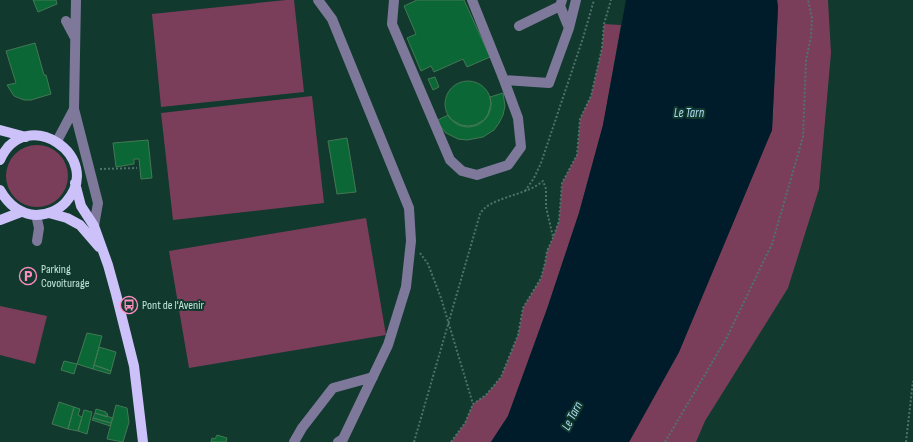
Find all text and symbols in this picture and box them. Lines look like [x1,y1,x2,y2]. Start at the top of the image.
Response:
water label: Le Tarn [674,105,705,121]
place label: Parking Covoiturage [41,262,90,291]
parking icon: Parking Covoiturage [18,266,38,286]
bus stop icon: Pont de l'Avenir [119,295,139,315]
place label: Pont de l'Avenir [142,298,204,313]
water label: Le Tarn [558,398,586,433]

